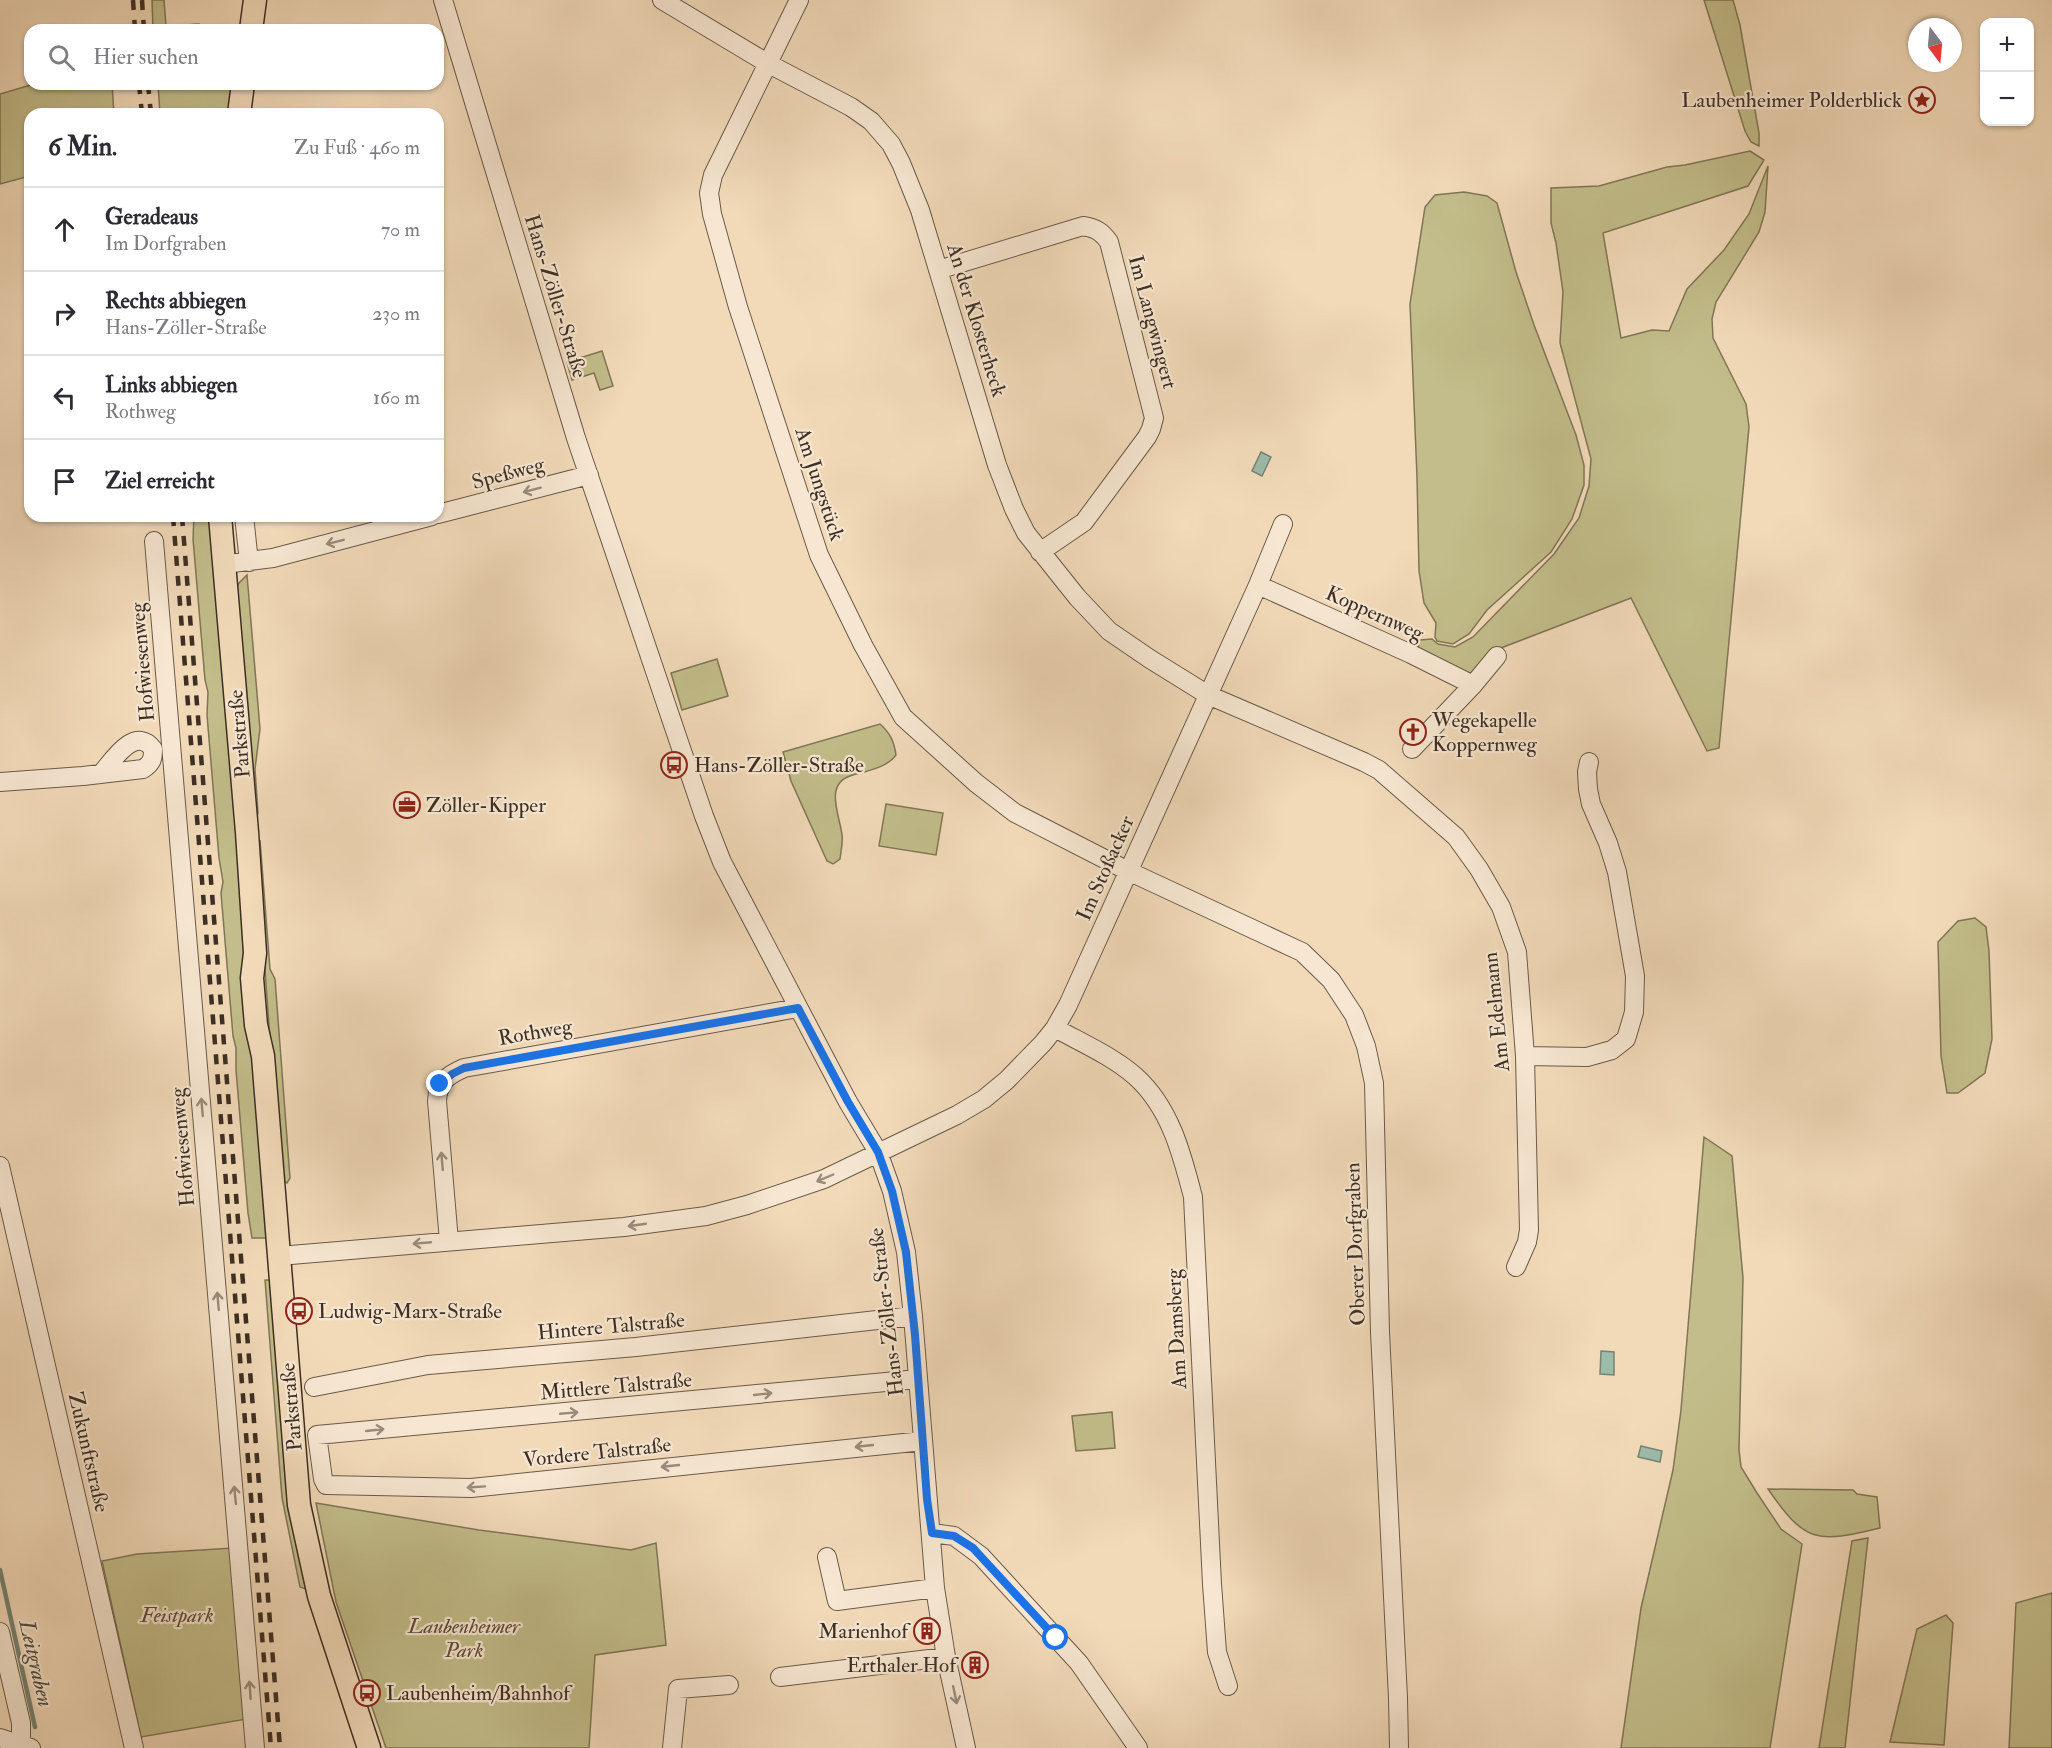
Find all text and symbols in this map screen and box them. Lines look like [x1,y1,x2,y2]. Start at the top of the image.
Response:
north arrow [1908,18,1962,72]
map controls [1980,18,2034,126]
button: + [1980,18,2034,72]
search box [24,24,444,90]
icon: search [45,41,78,74]
text: Hier suchen [93,43,199,71]
button: − [1980,72,2034,126]
place icon: Laubenheimer Polderblick [1907,85,1937,115]
place label: Laubenheimer Polderblick [1681,87,1902,114]
text: 6 Min. [48,131,117,163]
text: Zu Fuß · 460 m [294,135,420,160]
text: Geradeaus [105,203,198,231]
street label: Hans-Zöller-Straße [518,211,593,381]
icon: ahead [48,213,81,246]
text: 70 m [381,217,420,242]
text: Im Dorfgraben [105,231,227,256]
street label: An der Klosterheck [940,239,1013,400]
street label: Im Langwingert [1122,252,1183,392]
text: Rechts abbiegen [105,287,246,315]
icon: right [48,297,81,330]
text: 230 m [372,301,420,326]
text: Hans-Zöller-Straße [105,315,267,340]
text: Links abbiegen [105,371,238,399]
icon: left [48,381,81,414]
text: 160 m [373,385,420,410]
text: Rothweg [105,399,176,424]
street label: Am Jungstück [788,423,851,544]
street label: Speßweg [469,451,548,496]
icon: arrive [48,465,81,498]
text: Ziel erreicht [105,467,215,495]
one-way arrow [523,484,542,496]
one-way arrow [326,536,345,548]
street label: Koppernweg [1321,580,1429,647]
street label: Hofwiesenweg [124,601,161,723]
street label: Parkstraße [222,688,257,779]
place label: Wegekapelle Koppernweg [1431,707,1537,758]
church icon: Wegekapelle Koppernweg [1398,717,1428,747]
bus stop icon: Hans-Zöller-Straße [659,750,689,780]
place label: Hans-Zöller-Straße [694,752,864,779]
office icon: Zöller-Kipper [392,790,422,820]
place label: Zöller-Kipper [426,792,546,819]
street label: Im Stoßacker [1070,811,1141,925]
street label: Am Edelmann [1477,951,1516,1074]
street label: Rothweg [496,1013,575,1052]
route end [426,1070,452,1096]
street label: Hofwiesenweg [164,1086,201,1208]
one-way arrow [196,1097,207,1117]
one-way arrow [436,1152,447,1172]
street label: Oberer Dorfgraben [1339,1162,1372,1326]
one-way arrow [817,1172,835,1184]
one-way arrow [627,1220,647,1231]
street label: Hans-Zöller-Straße [863,1226,910,1398]
one-way arrow [412,1238,432,1249]
street label: Am Damsberg [1160,1267,1193,1391]
one-way arrow [212,1292,223,1312]
bus stop icon: Ludwig-Marx-Straße [284,1296,314,1326]
place label: Ludwig-Marx-Straße [318,1298,502,1325]
street label: Hintere Talstraße [536,1307,686,1346]
street label: Parkstraße [274,1361,309,1452]
street label: Mittlere Talstraße [539,1366,693,1407]
one-way arrow [753,1388,773,1399]
street label: Zukunftstraße [62,1389,115,1515]
one-way arrow [559,1407,579,1418]
one-way arrow [365,1424,385,1435]
street label: Vordere Talstraße [522,1431,673,1474]
one-way arrow [855,1441,875,1452]
one-way arrow [661,1461,681,1472]
one-way arrow [467,1482,487,1493]
one-way arrow [229,1486,240,1506]
park label: Feistpark [139,1602,214,1629]
park label: Laubenheimer Park [407,1613,521,1664]
water label: Leitgraben [12,1616,60,1710]
building icon: Marienhof [912,1616,942,1646]
place label: Marienhof [818,1618,911,1645]
route start [1042,1624,1068,1650]
building icon: Erthaler Hof [960,1650,990,1680]
place label: Erthaler Hof [846,1652,959,1679]
bus stop icon: Laubenheim/Bahnhof [352,1678,382,1708]
one-way arrow [245,1680,256,1700]
place label: Laubenheim/Bahnhof [386,1680,573,1707]
one-way arrow [949,1685,961,1704]

